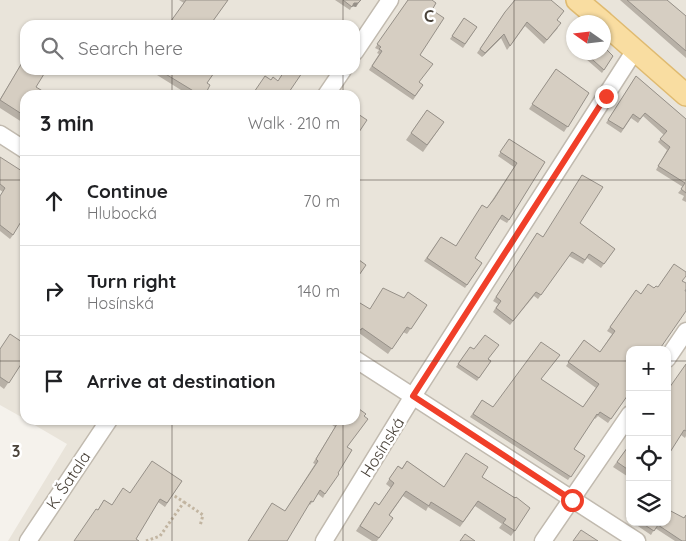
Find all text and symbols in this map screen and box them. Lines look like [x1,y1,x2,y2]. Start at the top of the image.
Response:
text: C [424,6,434,26]
north arrow [566,15,611,60]
search box [20,20,360,75]
icon: search [38,34,66,62]
text: Search here [78,36,183,60]
route end [595,85,618,108]
text: 3 min [40,110,94,136]
text: Walk · 210 m [248,113,340,133]
text: Continue [87,179,168,203]
icon: ahead [40,187,68,215]
text: 70 m [303,191,340,211]
text: Hlubocká [87,203,157,223]
text: Turn right [87,269,176,293]
icon: right [40,277,68,305]
text: 140 m [297,281,340,301]
text: Hosínská [87,293,154,313]
map controls [626,346,671,526]
button: + [626,346,671,391]
icon: arrive [40,367,68,395]
text: Arrive at destination [87,369,276,393]
button: − [626,391,671,436]
street label: Hosínská [356,413,408,481]
button: locate [626,436,671,481]
text: 3 [12,441,20,461]
street label: K. Šatala [41,447,95,513]
button: layers [626,481,671,526]
route start [561,489,584,512]

